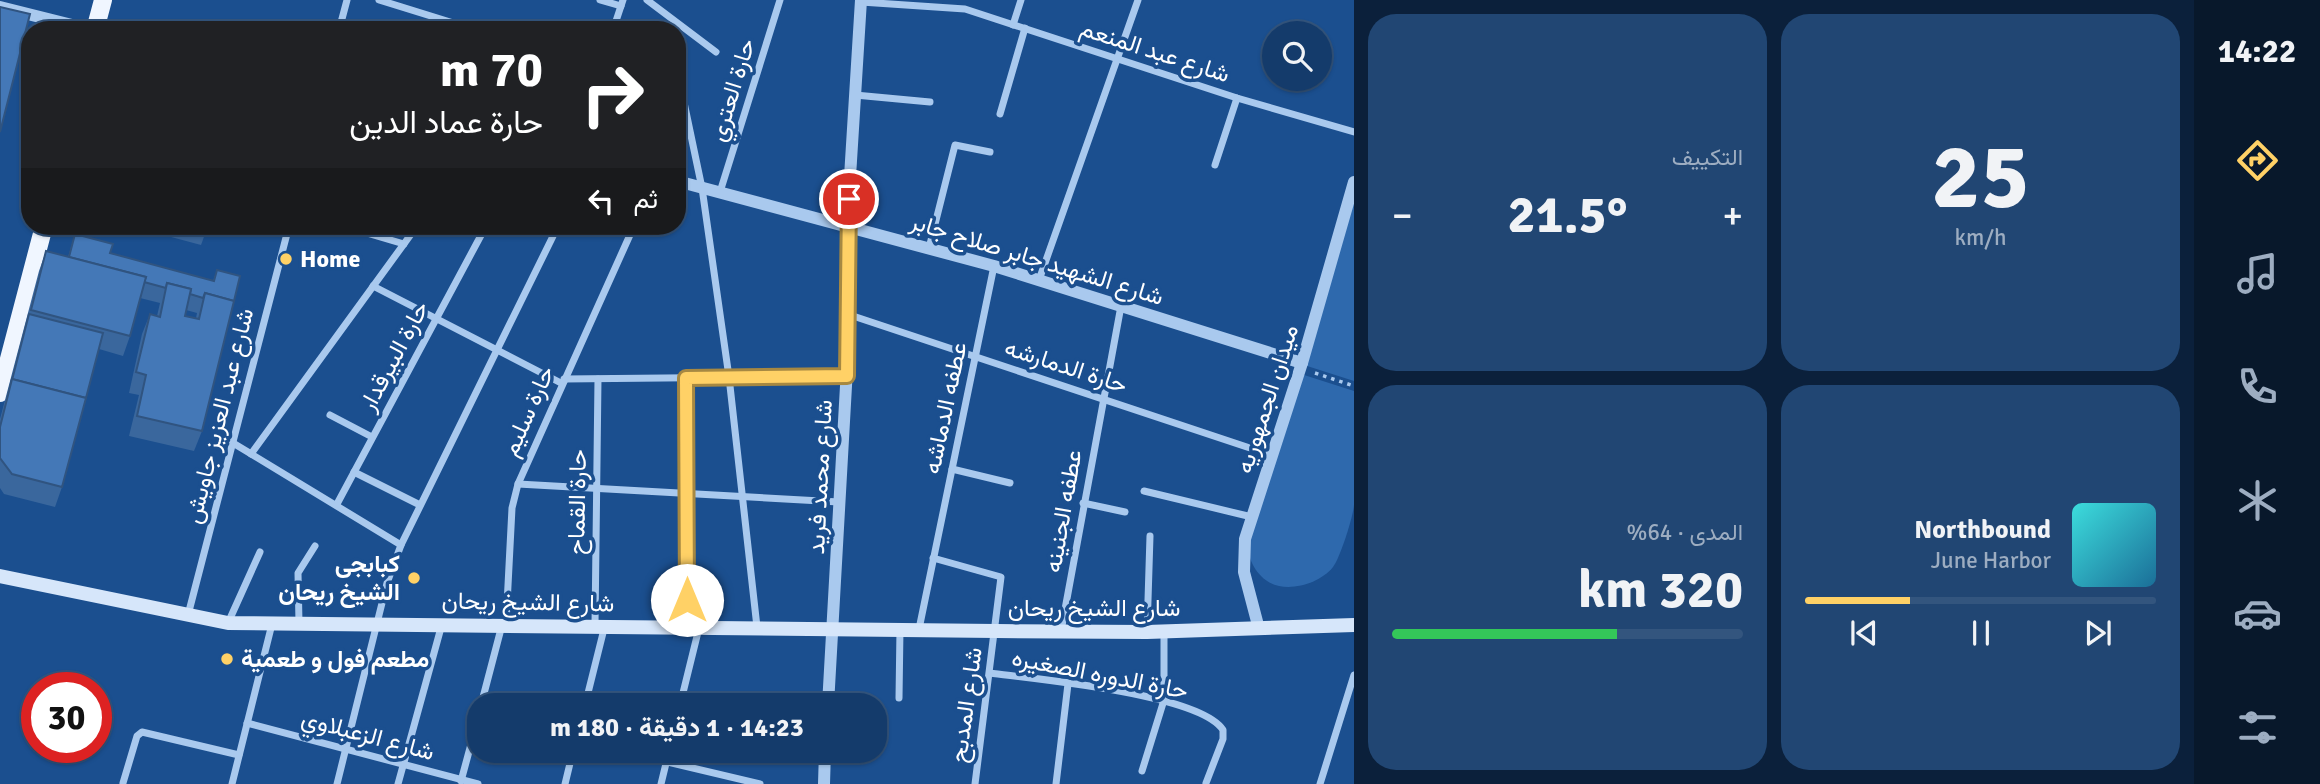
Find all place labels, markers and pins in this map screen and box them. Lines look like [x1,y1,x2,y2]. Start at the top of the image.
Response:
pin [819,169,879,229]
place label: Home [300,244,360,274]
marker: Home [278,251,294,267]
place label: كبابجى الشيخ ريحان [278,549,400,609]
marker: كبابجى الشيخ ريحان [406,570,422,586]
place label: مطعم فول و طعمية [241,644,429,675]
marker: مطعم فول و طعمية [219,651,235,667]

